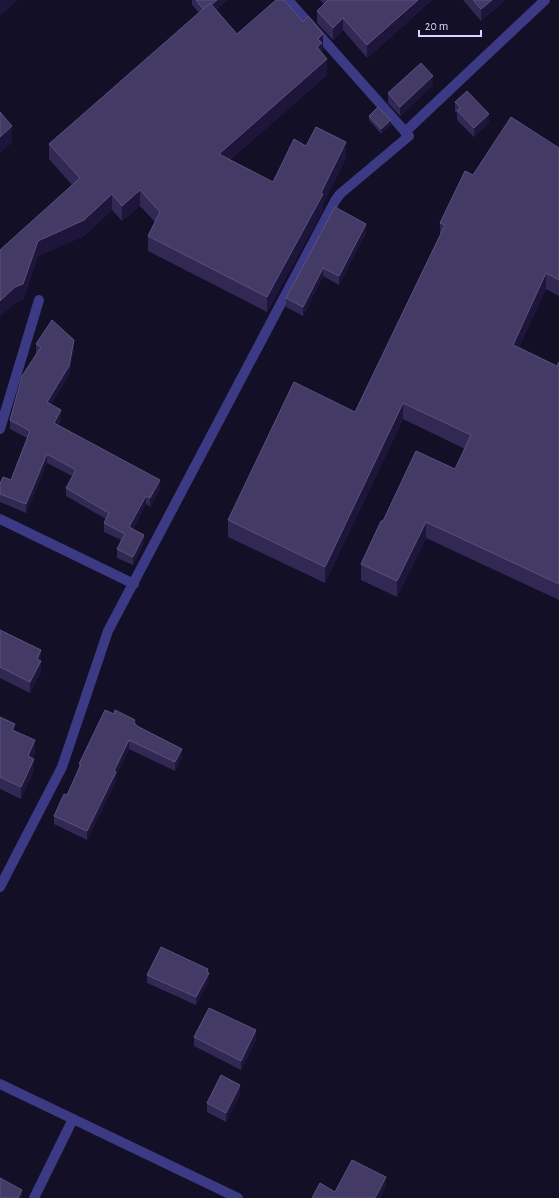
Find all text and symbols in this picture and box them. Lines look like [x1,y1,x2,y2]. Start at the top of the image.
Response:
scale bar [419,12,481,38]
text: 20 m [425,20,448,32]

